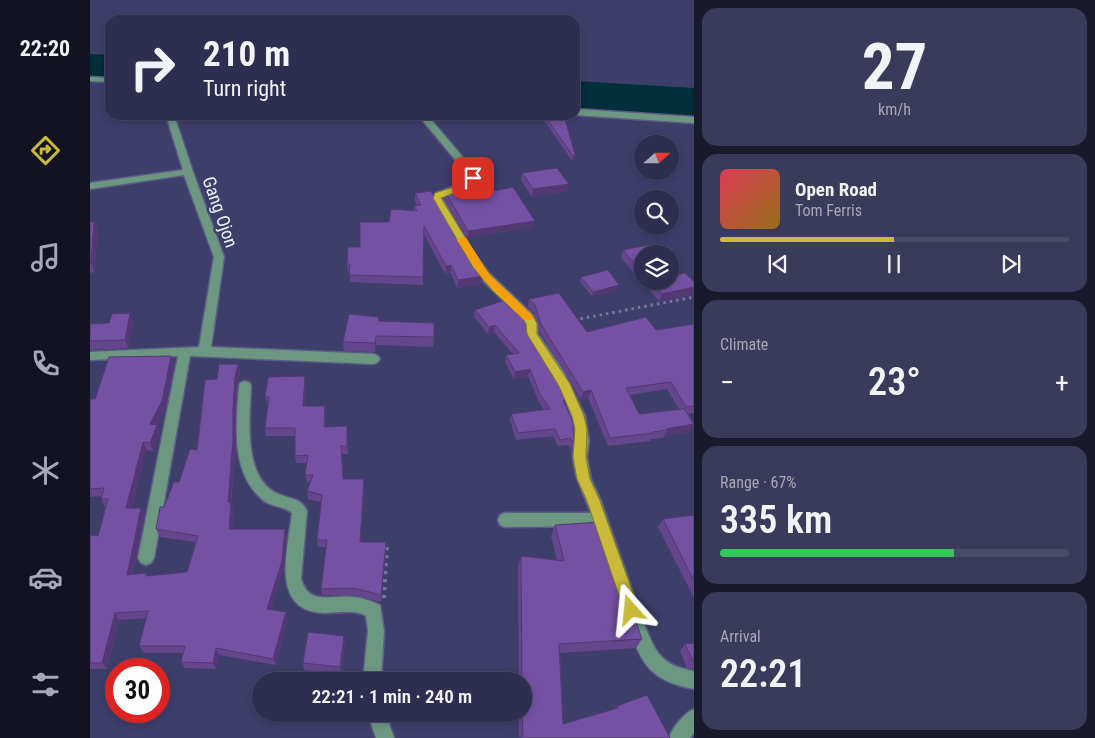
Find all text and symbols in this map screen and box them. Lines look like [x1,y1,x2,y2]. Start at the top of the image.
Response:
text: 27 [862,29,927,105]
text: 210 m [203,34,290,75]
icon: right [120,35,185,100]
text: 22:20 [20,36,70,61]
text: Turn right [203,76,286,101]
text: km/h [878,100,911,119]
icon: directions [28,133,63,168]
north arrow [634,135,679,180]
map controls [634,135,679,290]
pin [452,157,494,199]
icon: arrive [459,164,487,192]
street label: Gang Ojon [199,174,242,250]
text: Open Road [795,178,877,201]
button: search [634,190,679,235]
text: Tom Ferris [795,201,862,220]
icon: music [28,240,63,275]
button: layers [634,245,679,290]
icon: previous [764,250,792,278]
icon: pause [880,250,908,278]
icon: next [997,250,1025,278]
text: Climate [720,335,768,354]
icon: phone [28,346,63,381]
text: 23° [868,360,921,404]
text: − [720,366,734,399]
text: + [1055,366,1069,399]
icon: climate [28,453,63,488]
text: Range · 67% [720,473,796,492]
text: 335 km [720,498,832,542]
icon: car [28,560,63,595]
position arrow [604,583,656,635]
text: Arrival [720,627,761,646]
text: 22:21 [720,652,806,696]
speed limit sign: 30 [105,658,170,723]
icon: filters [28,667,63,702]
text: 22:21 · 1 min · 240 m [312,685,472,708]

